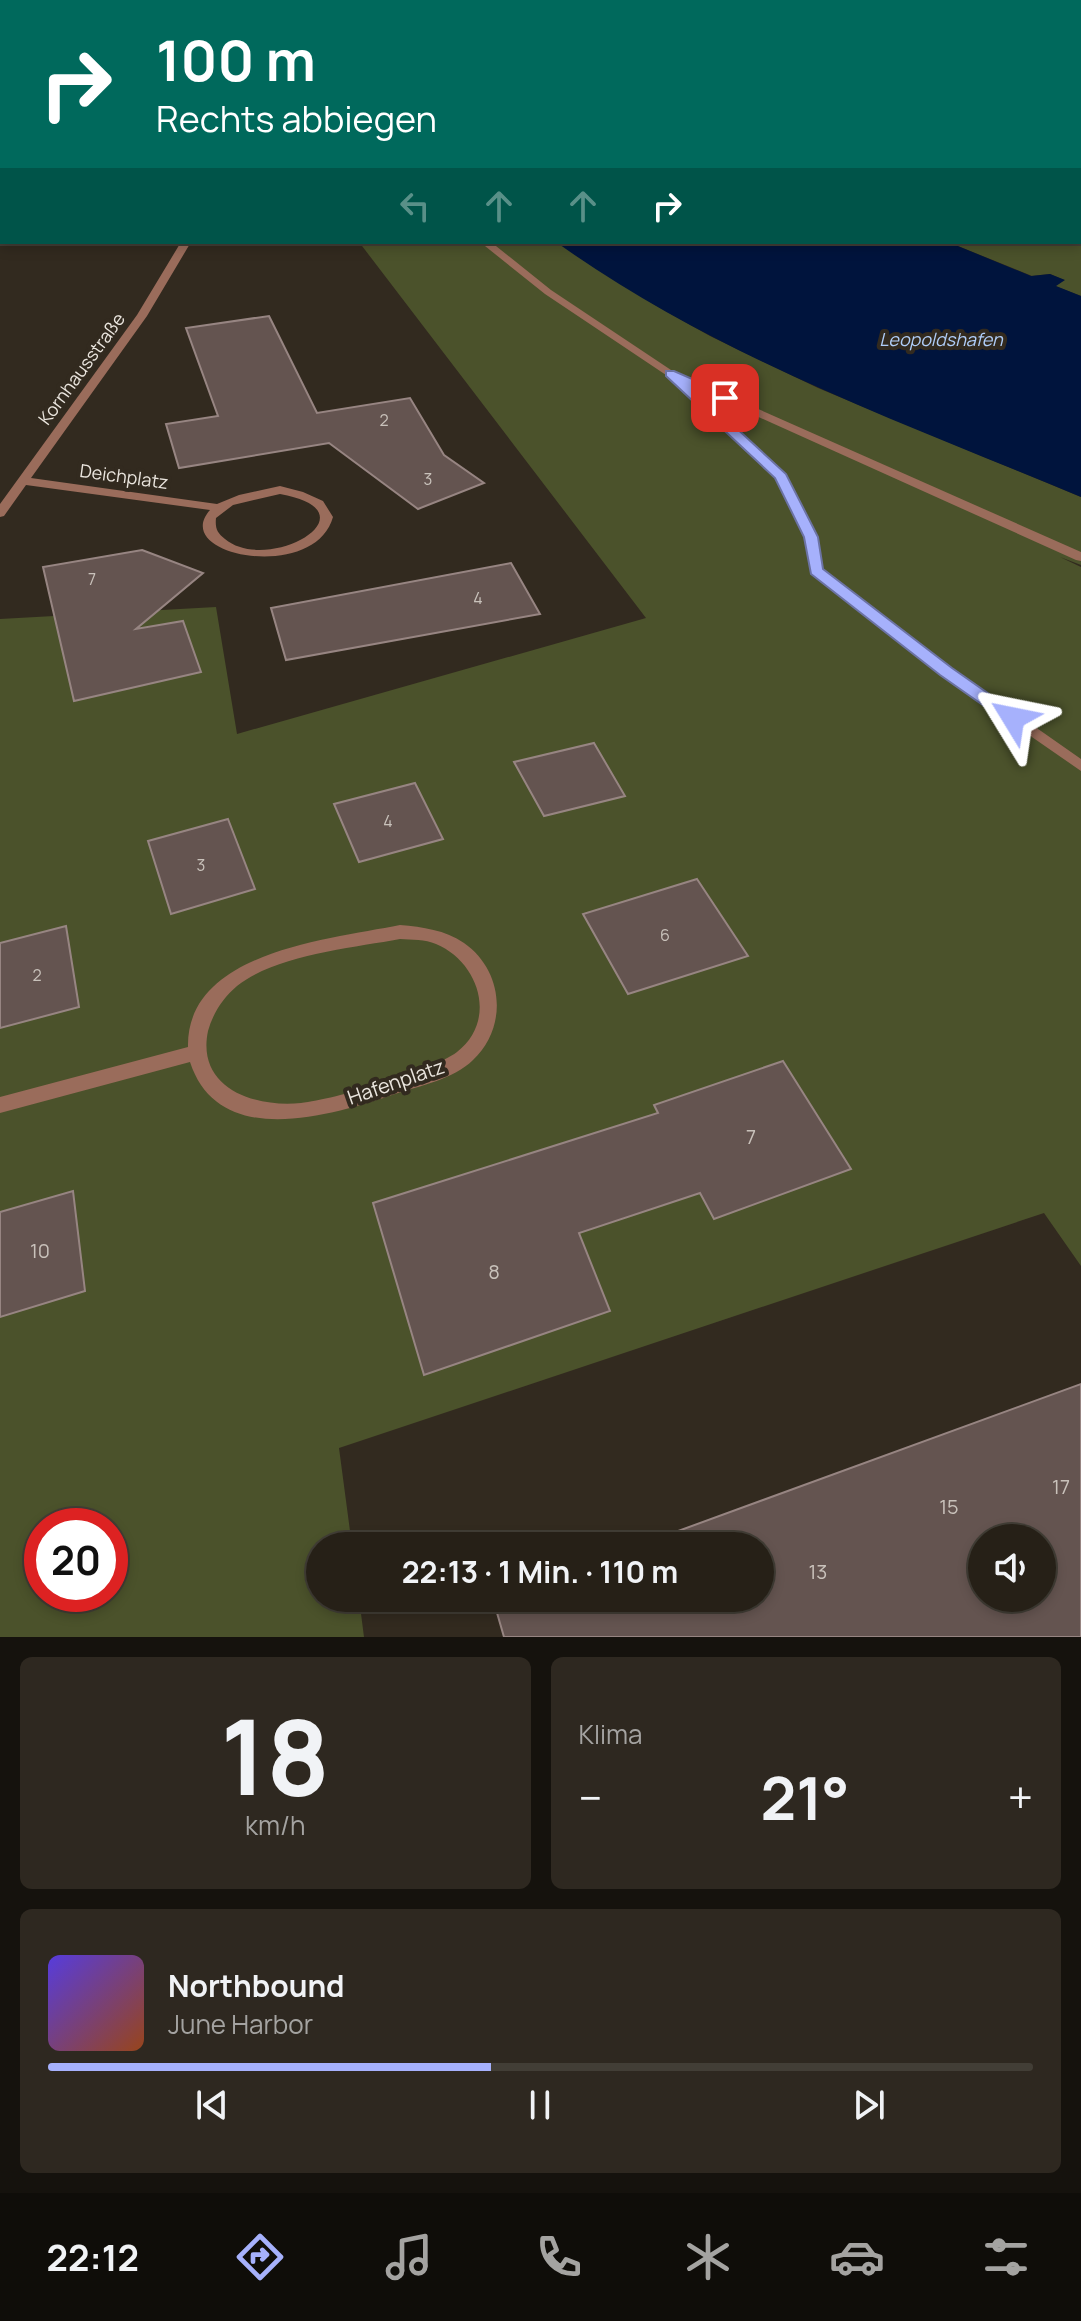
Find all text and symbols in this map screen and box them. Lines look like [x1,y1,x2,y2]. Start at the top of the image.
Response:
text: 100 m [156,21,316,98]
icon: right [24,32,128,136]
text: Rechts abbiegen [156,94,437,143]
icon: left [393,184,437,228]
icon: ahead [477,184,521,228]
icon: ahead [561,184,605,228]
icon: right [645,184,689,228]
street label: Kornhausstraße [32,308,130,429]
water label: Leopoldshafen [879,327,1004,351]
pin [691,364,759,432]
icon: arrive [703,376,747,420]
house number: 2 [379,409,389,431]
street label: Deichplatz [78,458,170,494]
house number: 3 [424,468,432,490]
house number: 7 [88,568,96,590]
house number: 4 [473,587,483,609]
position arrow [971,676,1055,760]
house number: 4 [383,810,393,832]
house number: 3 [197,854,205,876]
house number: 6 [660,924,670,946]
house number: 2 [32,964,42,986]
street label: Hafenplatz [344,1052,448,1111]
house number: 7 [746,1123,756,1150]
house number: 10 [30,1237,50,1264]
house number: 8 [488,1258,500,1285]
house number: 17 [1052,1473,1070,1500]
house number: 15 [939,1493,959,1520]
speed limit sign: 20 [24,1508,128,1612]
map controls [968,1524,1056,1612]
button: sound [968,1524,1056,1612]
text: 22:13 · 1 Min. · 110 m [402,1551,678,1592]
house number: 13 [809,1558,827,1585]
text: 18 [221,1684,330,1826]
text: Klima [579,1716,643,1752]
text: 21° [760,1756,849,1838]
text: − [579,1767,602,1827]
text: + [1008,1767,1033,1827]
text: km/h [245,1807,305,1843]
text: Northbound [168,1965,345,2006]
text: June Harbor [168,2006,313,2042]
icon: previous [190,2083,234,2127]
icon: pause [518,2083,562,2127]
icon: next [847,2083,891,2127]
icon: directions [232,2229,288,2285]
icon: music [381,2229,437,2285]
icon: phone [531,2229,587,2285]
icon: climate [680,2229,736,2285]
icon: car [829,2229,885,2285]
icon: filters [978,2229,1034,2285]
text: 22:12 [47,2233,139,2282]

